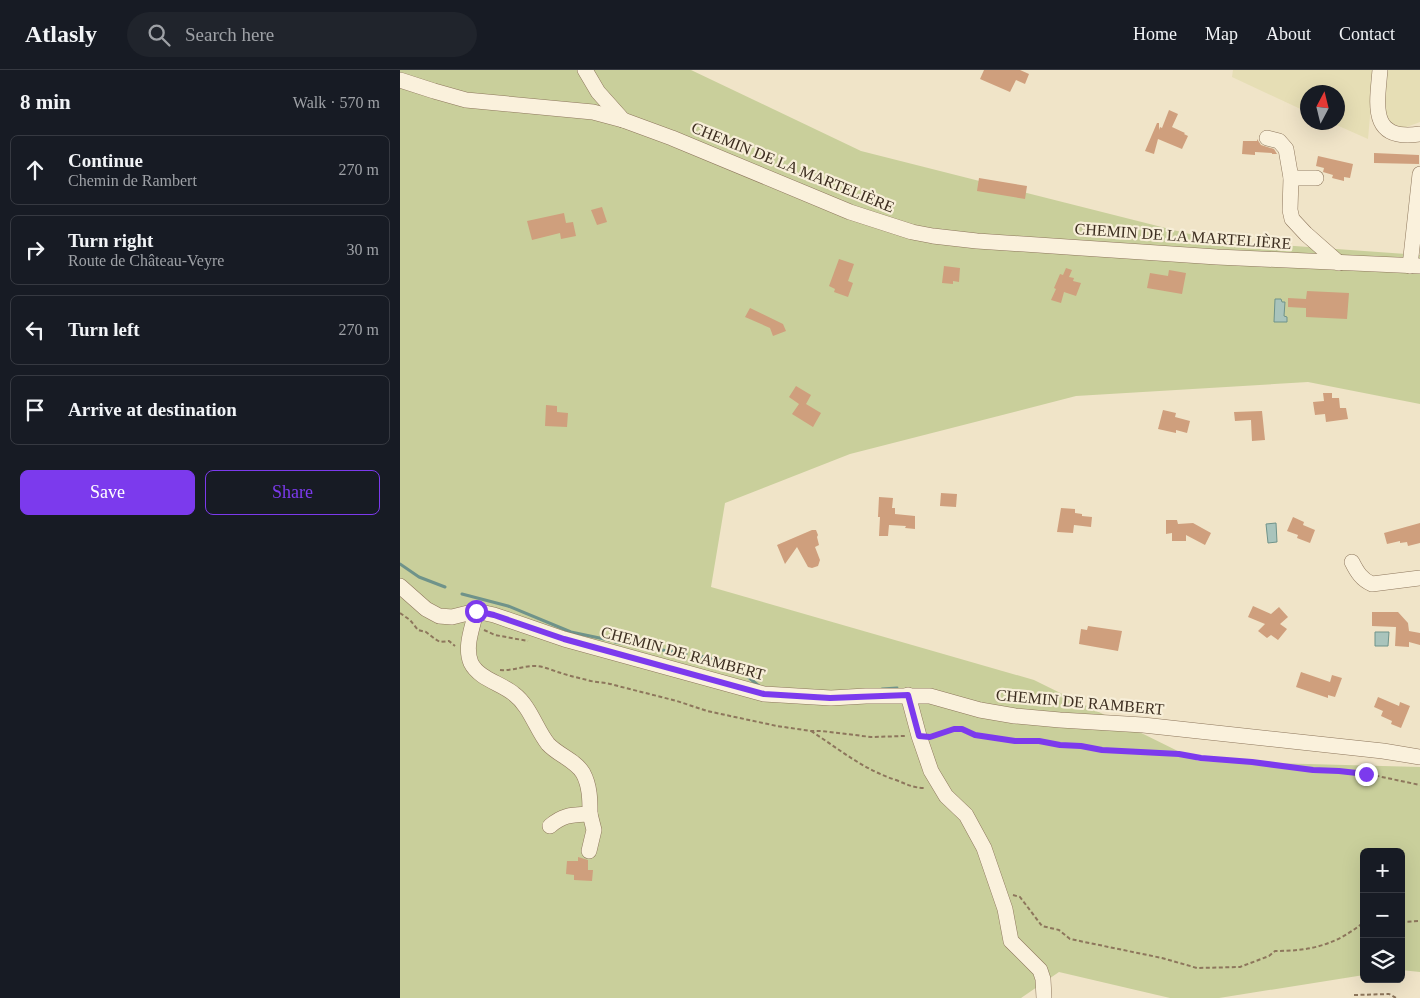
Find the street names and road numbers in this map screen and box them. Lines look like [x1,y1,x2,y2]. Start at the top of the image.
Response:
street label: CHEMIN DE LA MARTELIÈRE [689,118,897,216]
street label: CHEMIN DE LA MARTELIÈRE [1074,219,1292,252]
street label: CHEMIN DE RAMBERT [599,623,767,683]
street label: CHEMIN DE RAMBERT [995,686,1165,718]

